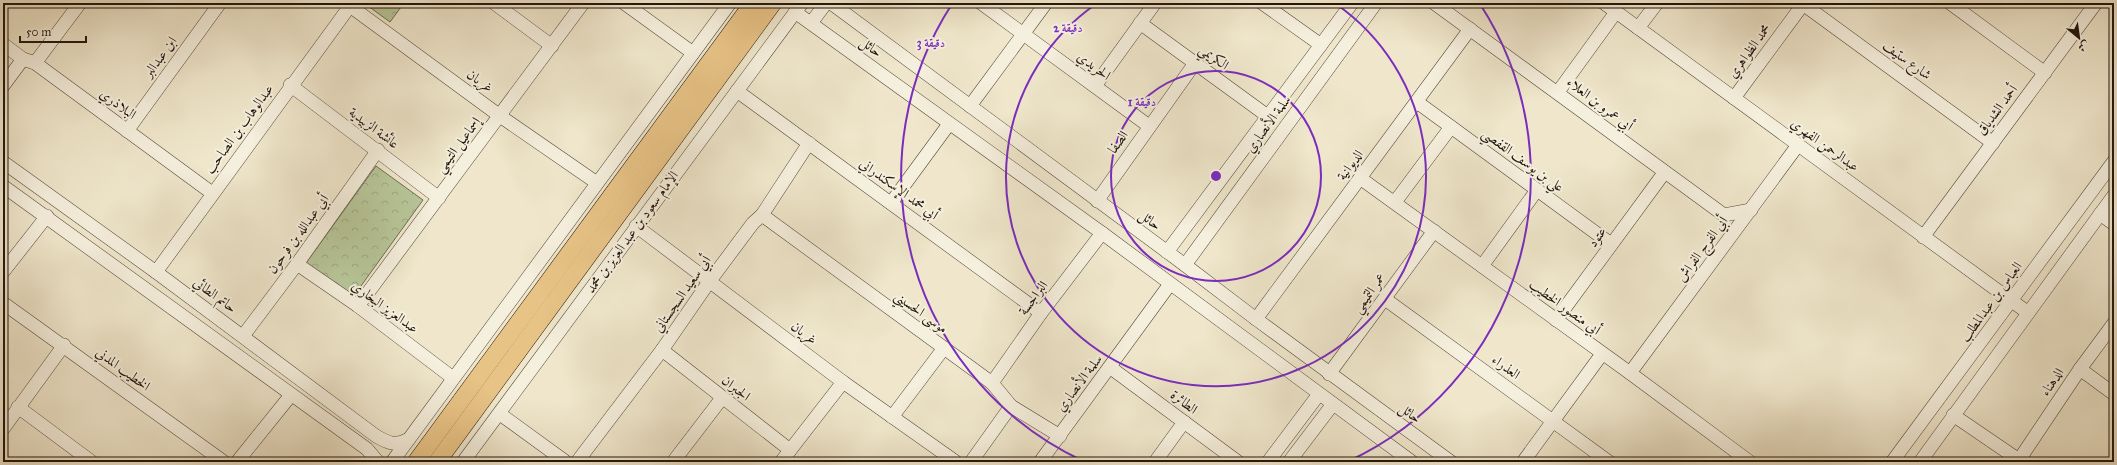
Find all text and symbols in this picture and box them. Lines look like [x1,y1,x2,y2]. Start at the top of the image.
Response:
scale bar [20,18,86,44]
north arrow [2059,18,2099,58]
text: 2 دقيقة [1053,21,1083,35]
street label: محمد الظواهري [1724,21,1777,83]
text: 50 m [26,25,51,39]
street label: ابن عبدالبر [138,33,181,82]
street label: حائل [855,33,885,62]
text: 3 دقيقة [917,36,945,51]
street label: شارع ستيف [1878,37,1935,86]
text: ش [2076,38,2092,55]
street label: الكريمي [1193,40,1232,77]
street label: الحريدي [1072,48,1114,86]
street label: غريان [463,66,496,97]
street label: أبي عمرو بن العلاء [1562,72,1638,137]
street label: أحمد الشدياق [1971,80,2022,139]
street label: عبدالوهاب بن الصاحب [201,81,278,178]
street label: البلاذري [95,85,140,125]
street label: سلمة الأنصاري [1240,91,1297,158]
text: 1 دقيقة [1128,95,1156,109]
street label: عائشة الزبيدية [345,104,403,152]
street label: إسماعيل التيمي [432,113,488,179]
street label: عبدالرحمن الفهري [1786,114,1863,178]
street label: علي بن يوسف القفصي [1476,125,1567,199]
street label: الصفا [1104,127,1132,157]
street label: الديوانية [1333,146,1367,184]
street label: أبي محمد الإسكندراني [854,153,944,226]
street label: الإمام سعود بن عبد العزيز بن محمد [582,168,685,299]
centre of rings [1209,169,1223,183]
street label: أبي عبدالله بن فرحون [262,189,335,279]
street label: حائل [1134,206,1164,235]
street label: أبي الفرج الفراش [1671,211,1735,287]
street label: عتود [1584,223,1610,251]
street label: أبي سعيد السجستاني [648,251,718,337]
street label: العباس بن عبدالمطلب [1956,259,2027,346]
street label: عمر التميمي [1349,269,1393,319]
street label: حاتم الطائي [188,274,240,320]
street label: أبي منصور الخطيب [1524,274,1606,342]
street label: عبدالعزيز البخاري [346,277,422,339]
street label: البراجسة [1015,277,1051,319]
street label: موسى الحسيني [889,287,951,340]
street label: غريان [787,318,820,349]
street label: الخطيب المدني [91,344,154,397]
street label: سلمة الأنصاري [1050,350,1108,417]
street label: العذراء [1488,351,1524,383]
street label: الدهناء [2037,365,2067,399]
street label: الجبران [718,371,754,405]
street label: الطائرة [1167,386,1201,418]
street label: حائل [1394,399,1424,428]

